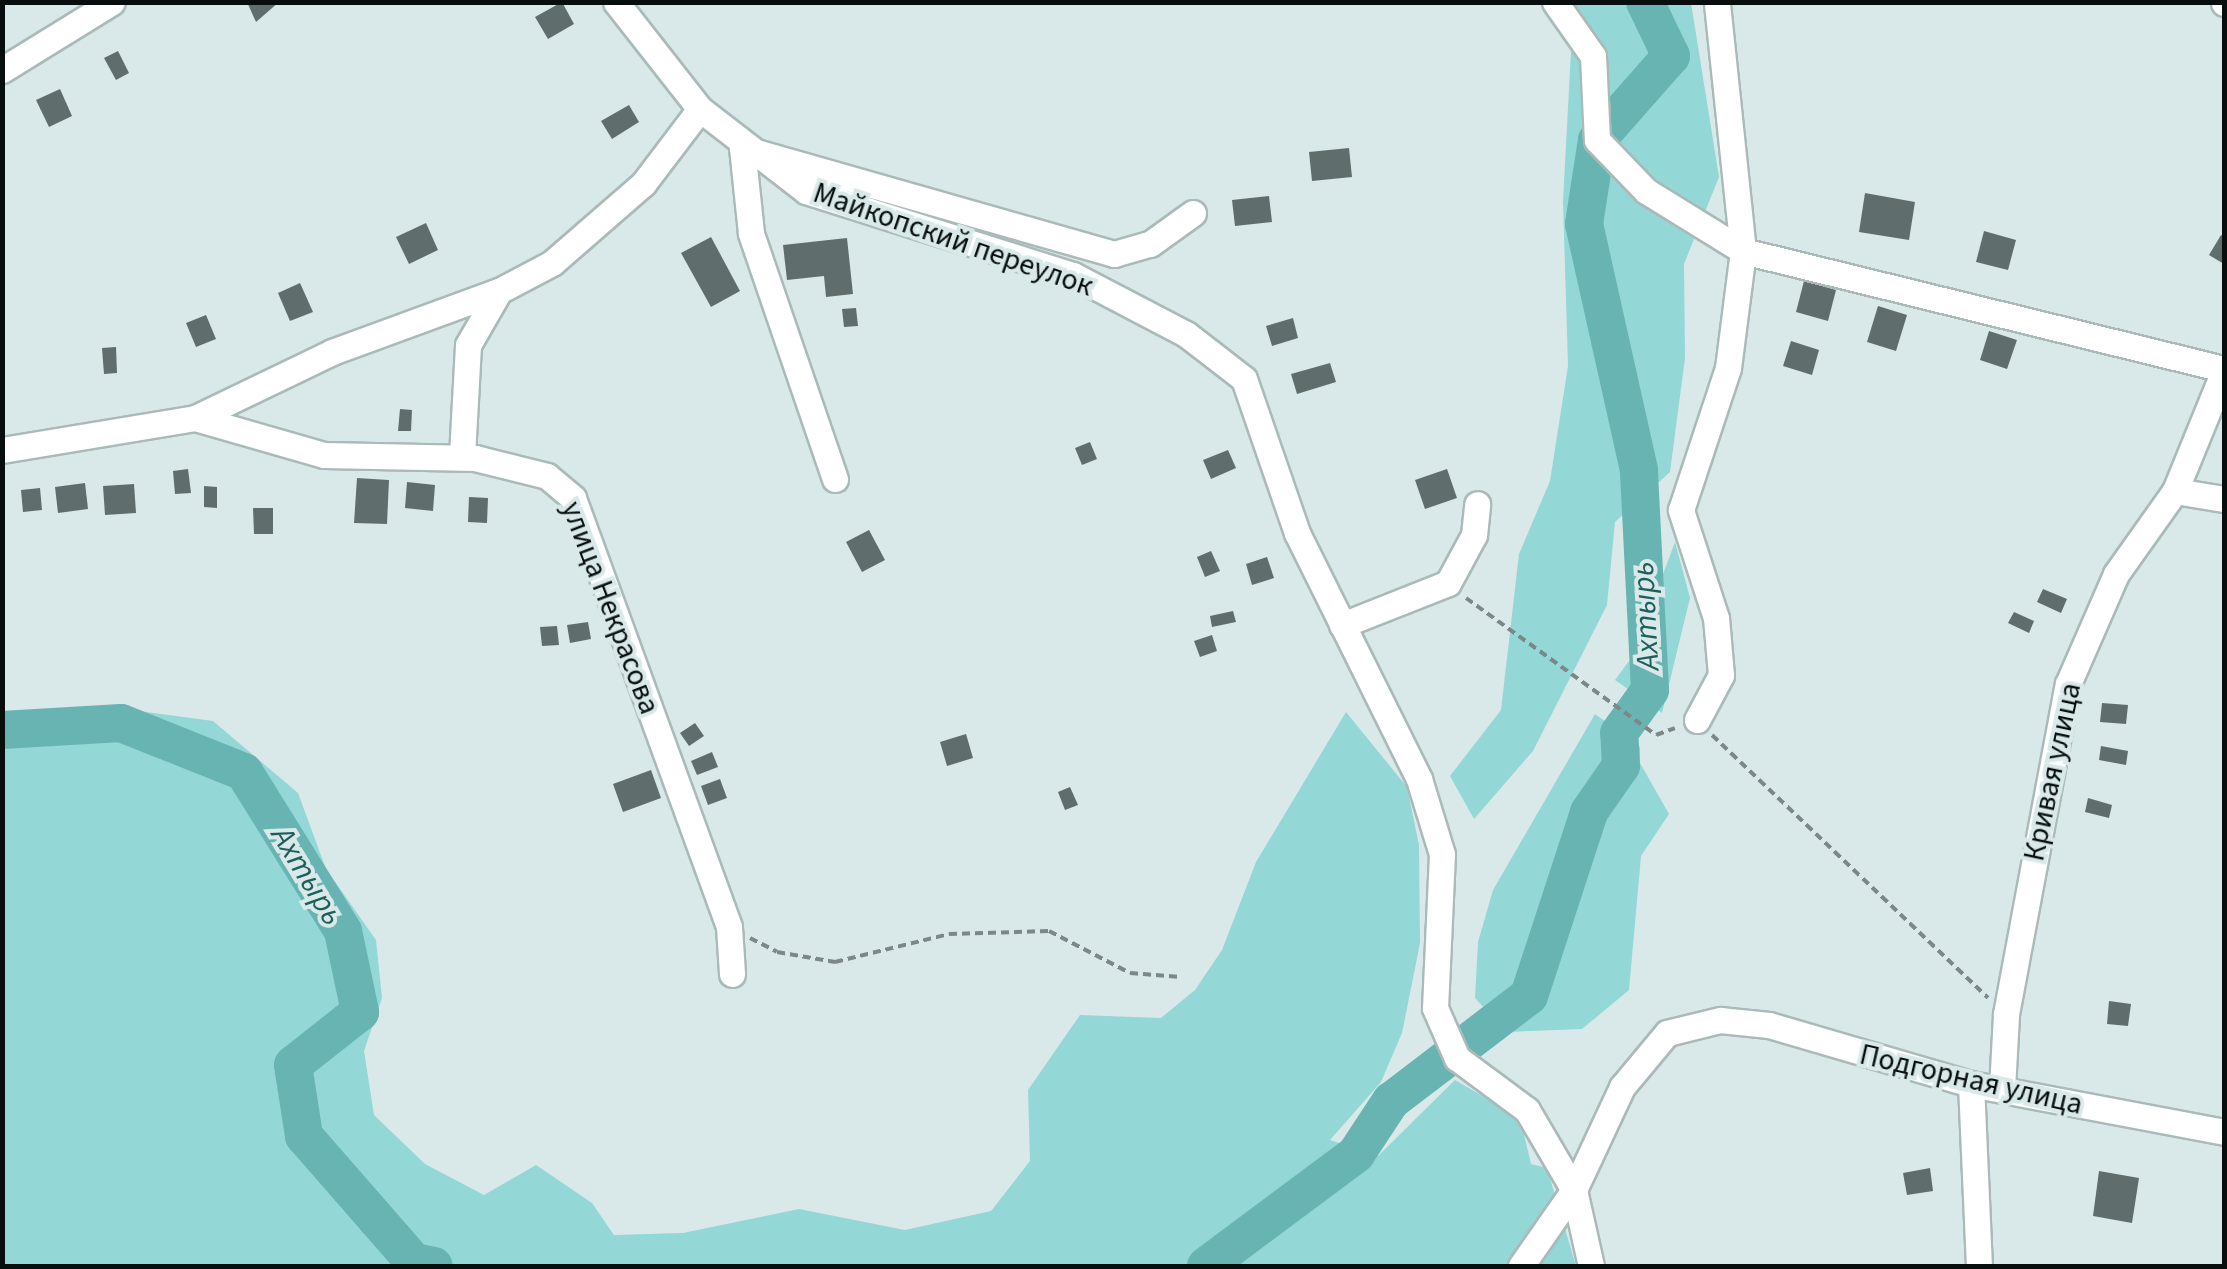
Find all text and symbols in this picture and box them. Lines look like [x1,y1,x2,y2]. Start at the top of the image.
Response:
street label: Майкопский переулок [808,175,1098,305]
street label: улица Некрасова [553,497,667,719]
water label: Ахтырь [1624,561,1668,671]
street label: Кривая улица [2017,680,2089,864]
water label: Ахтырь [263,820,351,932]
street label: Подгорная улица [1856,1037,2086,1123]

